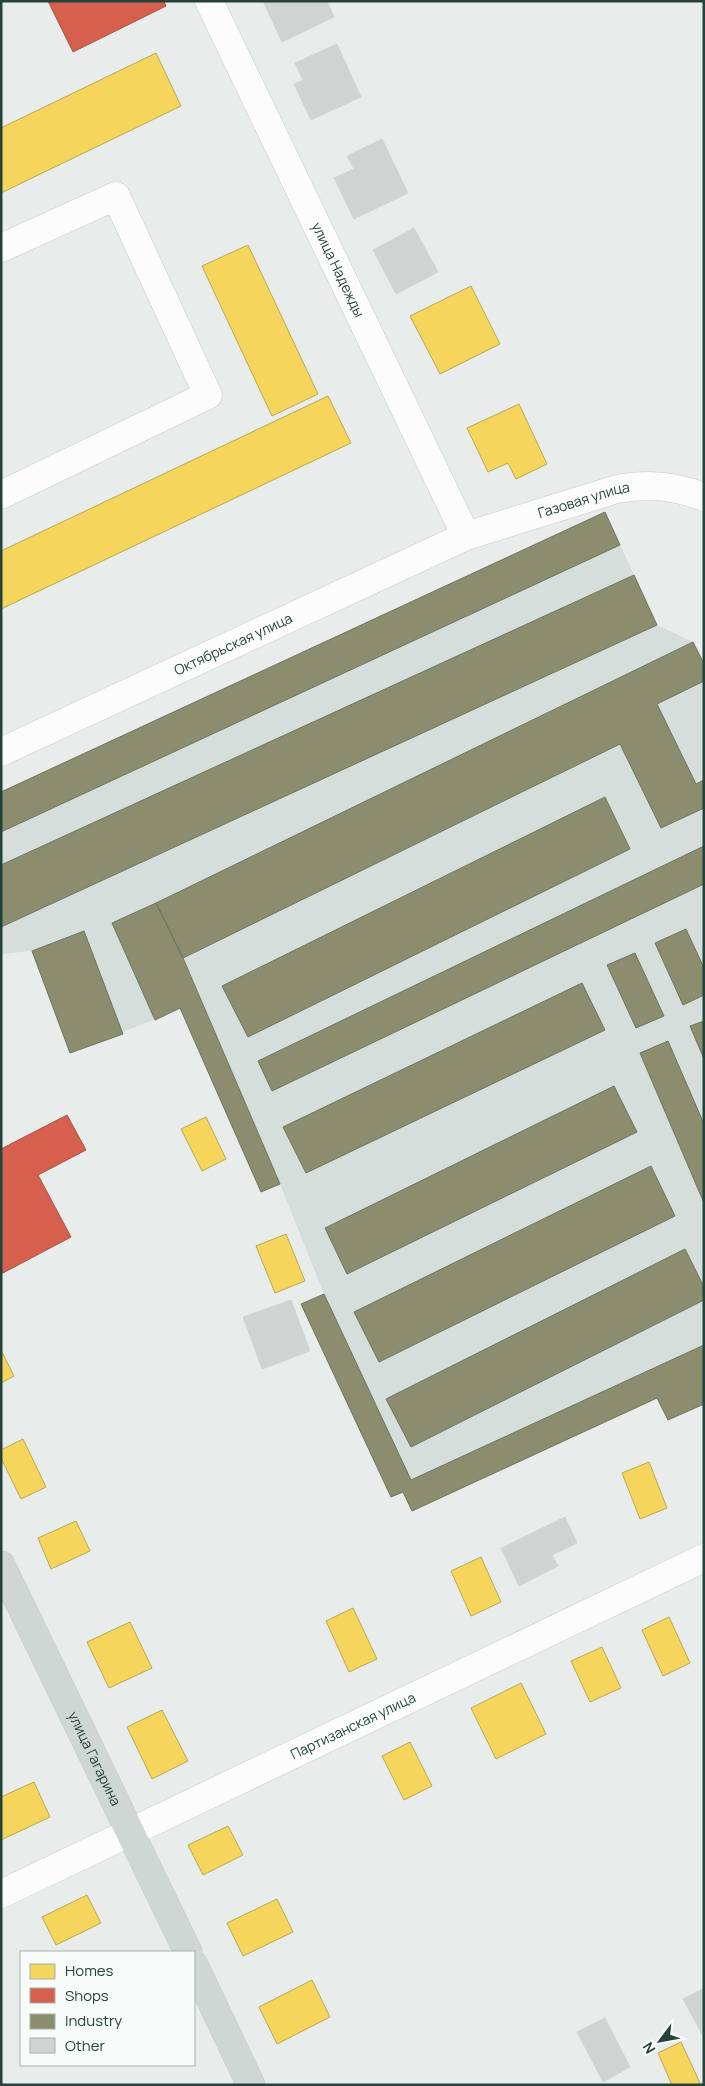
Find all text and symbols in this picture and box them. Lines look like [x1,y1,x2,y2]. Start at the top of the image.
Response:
street label: улица Надежды [308,219,369,320]
street label: Газовая улица [535,477,631,522]
street label: Октябрьская улица [171,608,295,679]
street label: Партизанская улица [287,1687,418,1763]
street label: улица Гагарина [64,1708,126,1809]
legend [20,1951,195,2066]
text: Homes [65,1960,114,1981]
text: Shops [65,1985,109,2006]
text: Industry [65,2010,122,2031]
north arrow [635,2016,685,2066]
text: Other [65,2035,106,2056]
text: N [638,2039,659,2057]

